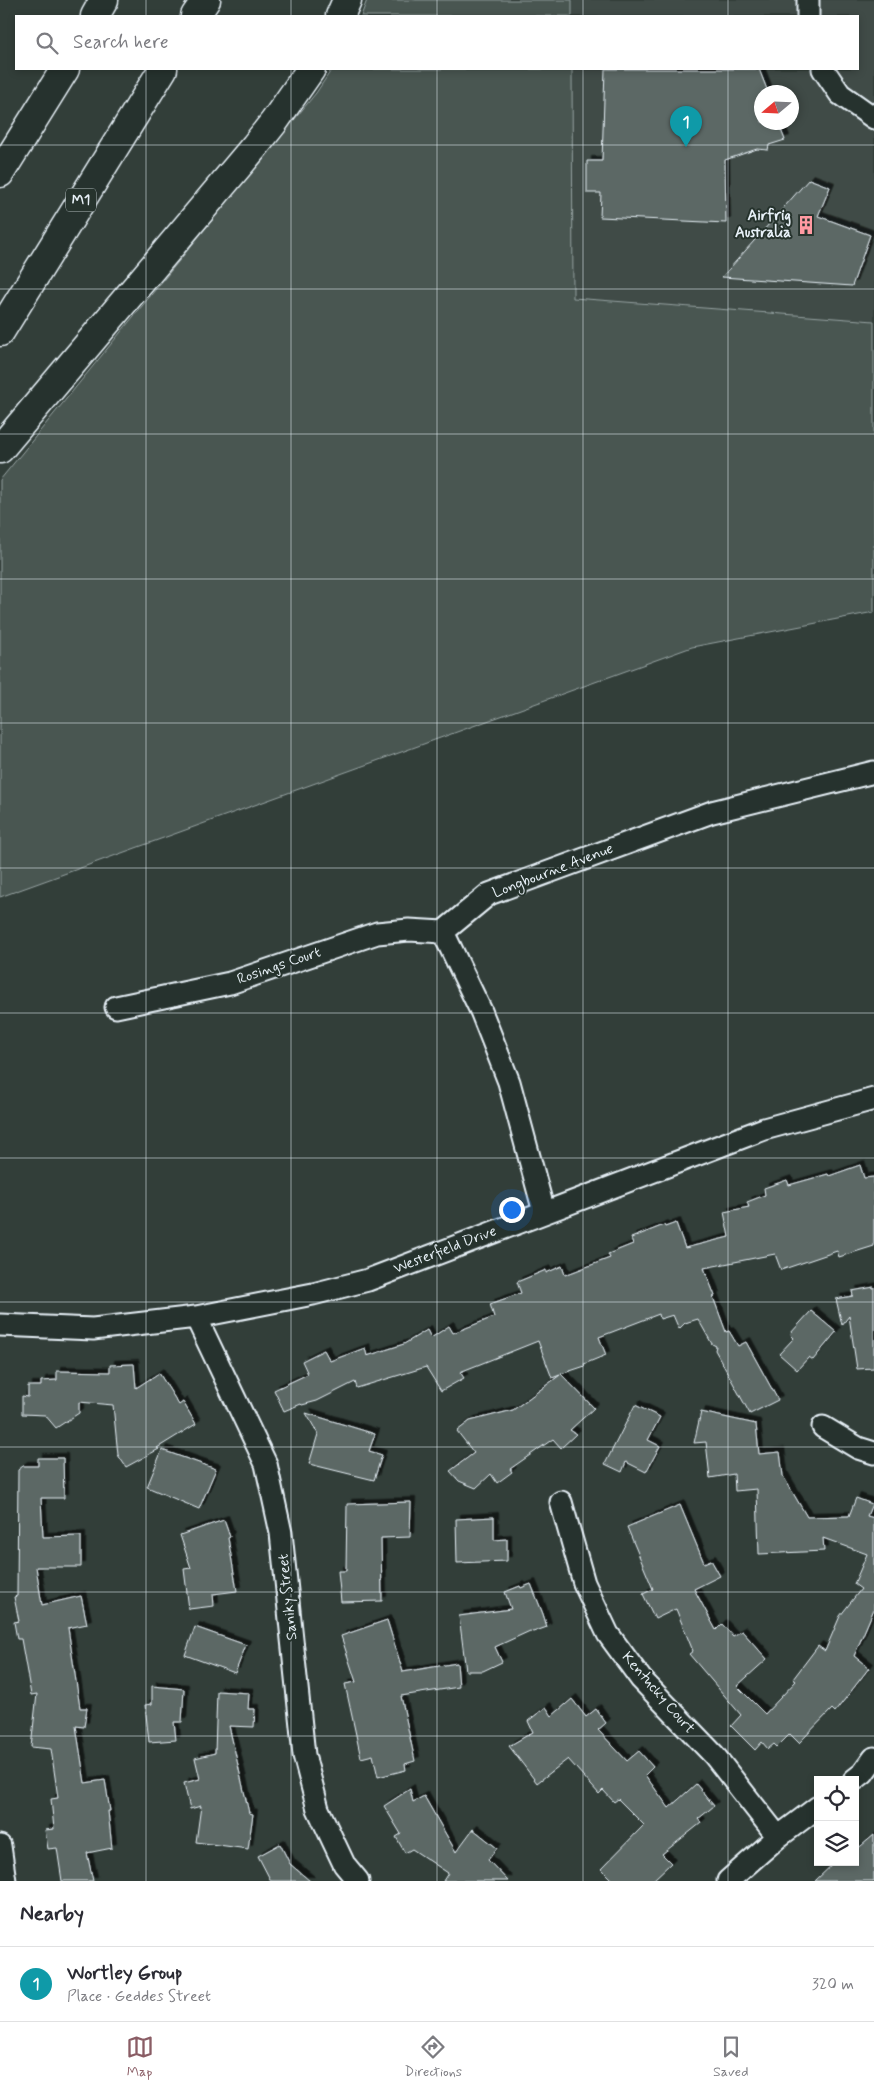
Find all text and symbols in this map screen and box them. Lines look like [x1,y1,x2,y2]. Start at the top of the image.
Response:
search box [15,15,859,70]
icon: search [33,29,61,57]
text: Search here [73,30,169,55]
north arrow [754,85,799,130]
pin: 1 [670,106,702,147]
road number: M1 [66,188,96,212]
place label: Airfrig Australia [735,206,791,243]
building icon: Airfrig Australia [795,214,817,236]
street label: Longbourne Avenue [490,839,617,904]
street label: Rosings Court [234,942,324,990]
your location [499,1197,525,1223]
street label: Westerfield Drive [391,1221,500,1279]
street label: Saniky Street [273,1552,302,1641]
street label: Kentucky Court [617,1648,699,1738]
map controls [814,1776,859,1866]
button: locate [814,1776,859,1821]
button: layers [814,1821,859,1866]
text: Nearby [20,1900,84,1928]
text: Wortley Group [67,1961,182,1986]
text: 1 [32,1974,40,1995]
text: 320 m [812,1974,854,1995]
text: Place · Geddes Street [67,1986,211,2007]
tab: Map [126,2033,154,2081]
tab: Directions [405,2033,462,2081]
tab: Saved [713,2033,748,2081]

